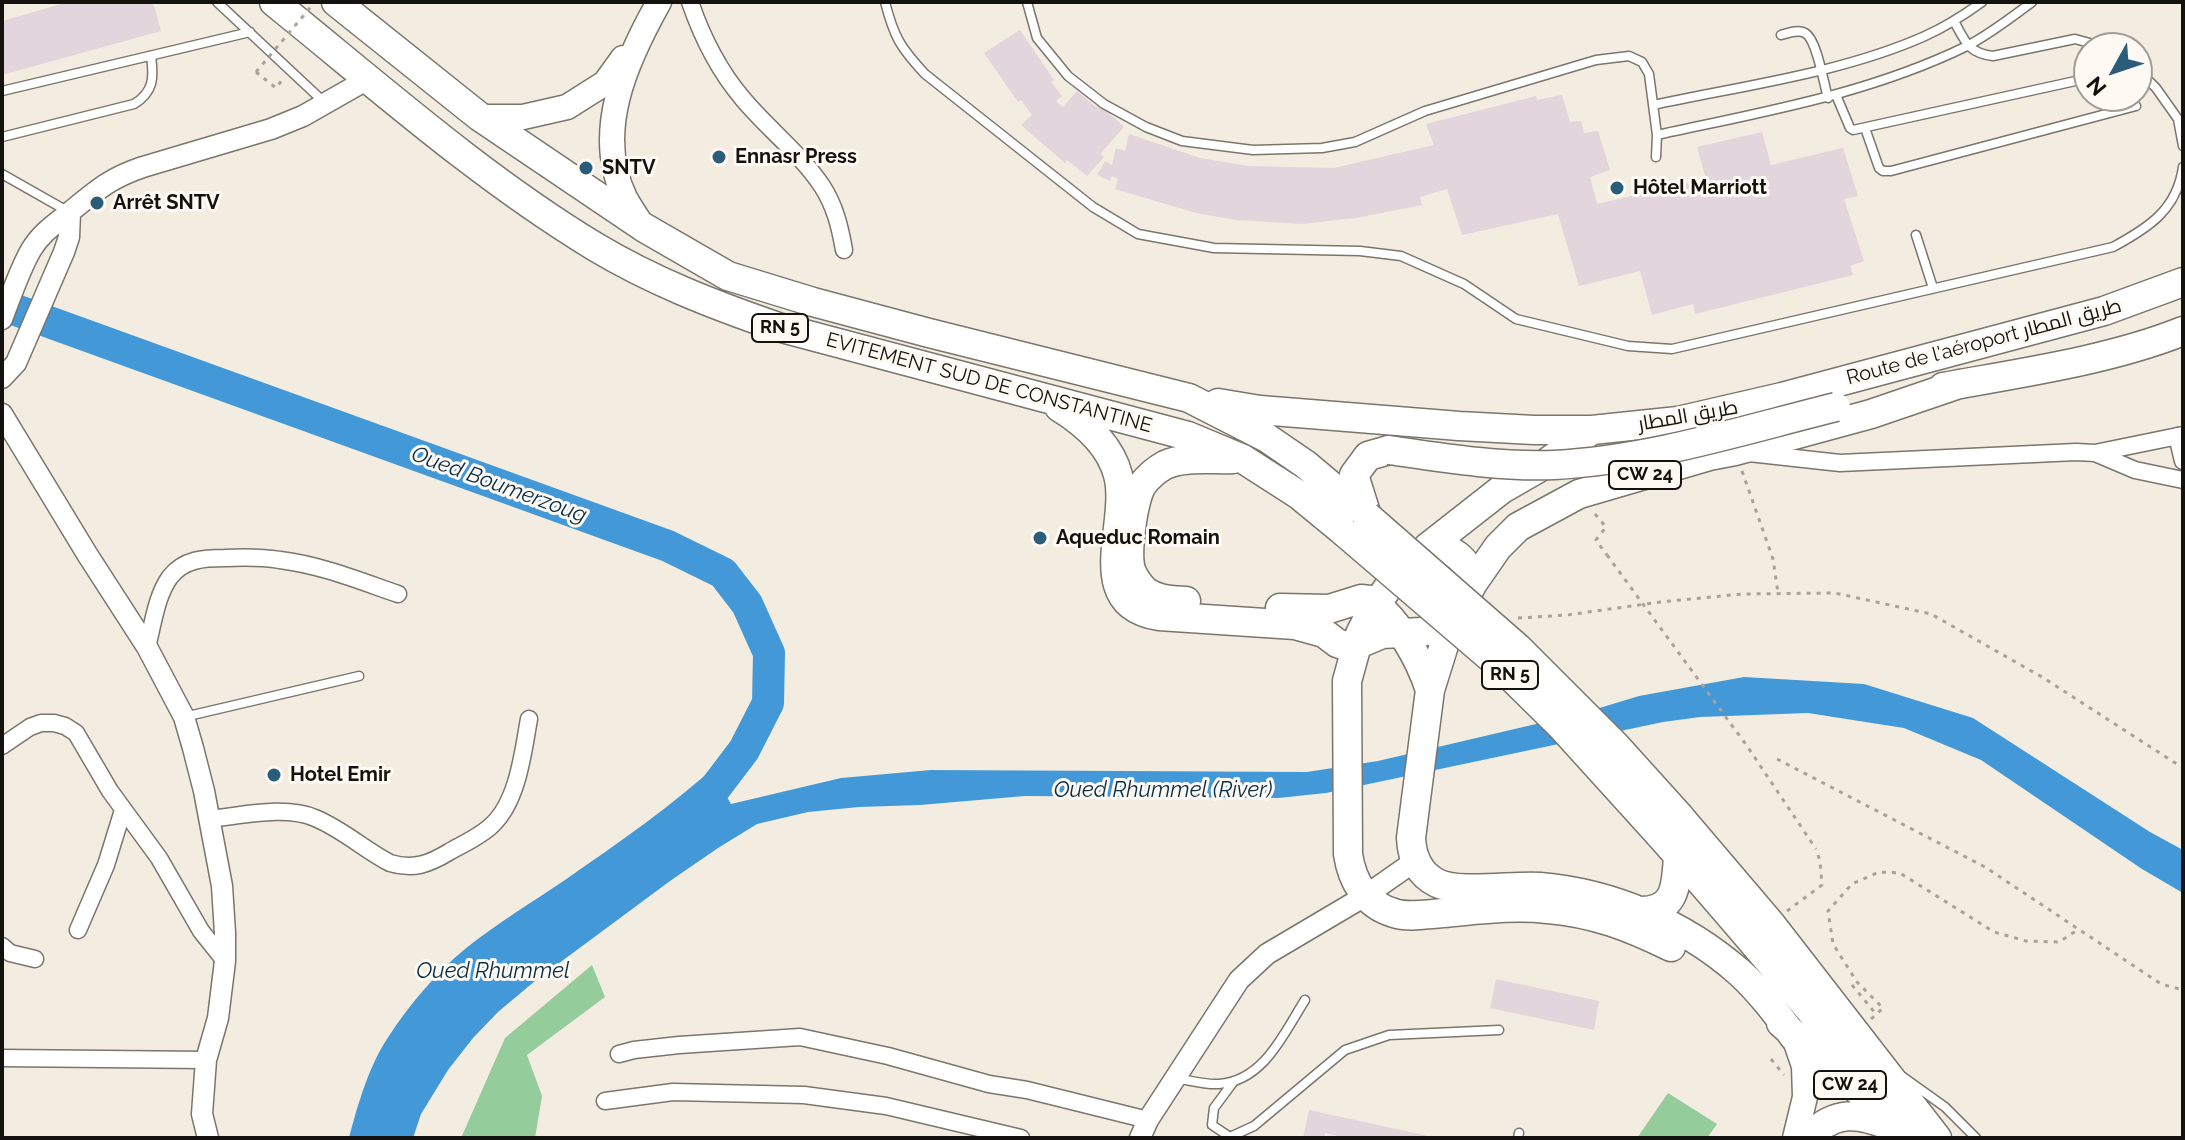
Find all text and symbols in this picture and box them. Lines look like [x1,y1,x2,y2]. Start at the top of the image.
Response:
north arrow [2073,32,2153,112]
text: N [2081,71,2112,101]
place label: Ennasr Press [735,145,857,169]
marker: Ennasr Press [710,148,728,166]
place label: SNTV [602,156,655,180]
marker: SNTV [577,159,595,177]
place label: Hôtel Marriott [1633,176,1767,200]
marker: Hôtel Marriott [1608,179,1626,197]
place label: Arrêt SNTV [113,191,220,215]
marker: Arrêt SNTV [88,194,106,212]
street label: Route de l'aéroport طريق المطار [1844,294,2124,390]
road number: RN 5 [752,314,808,342]
street label: EVITEMENT SUD DE CONSTANTINE [823,328,1155,438]
street label: طريق المطار [1636,395,1740,437]
water label: Oued Boumerzoug [408,441,590,529]
road number: CW 24 [1609,461,1681,489]
place label: Aqueduc Romain [1056,526,1220,550]
marker: Aqueduc Romain [1031,529,1049,547]
road number: RN 5 [1482,661,1538,689]
place label: Hotel Emir [290,763,391,787]
marker: Hotel Emir [265,766,283,784]
water label: Oued Rhummel (River) [1054,777,1272,803]
water label: Oued Rhummel [416,958,570,984]
road number: CW 24 [1814,1071,1886,1099]

